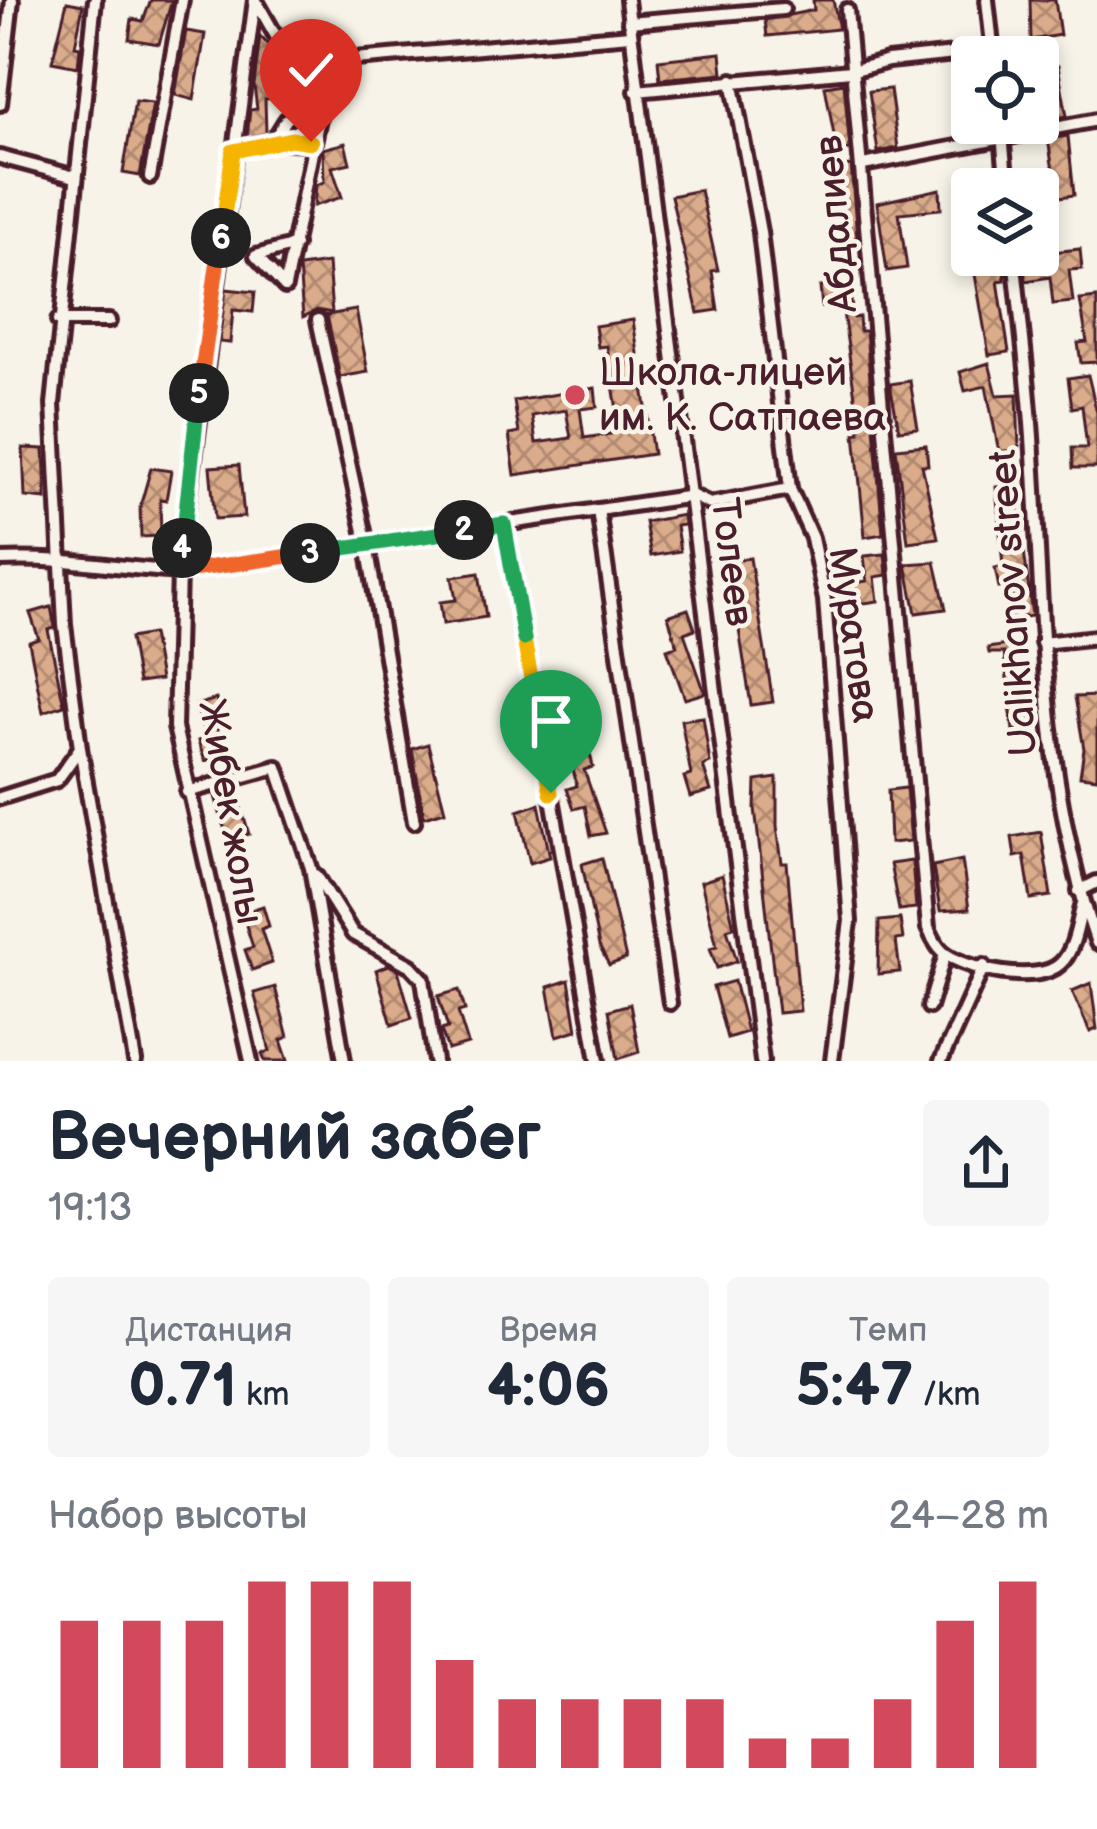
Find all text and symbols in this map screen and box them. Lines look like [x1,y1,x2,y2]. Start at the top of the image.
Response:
pin [260,19,362,142]
map controls [951,36,1059,276]
button: locate [951,36,1059,144]
icon: check [278,37,344,103]
street label: Абдалиев [806,133,868,316]
button: layers [951,168,1059,276]
pin: 6 [191,208,251,268]
text: 6 [211,218,231,258]
place label: Школа-лицей им. К. Сатпаева [599,350,886,442]
pin: 5 [169,363,229,423]
text: 5 [189,373,209,413]
marker: Школа-лицей им. К. Сатпаева [562,382,588,408]
street label: Ualikhanov street [980,448,1048,758]
street label: Толеев [700,495,762,629]
pin: 2 [434,500,494,560]
text: 2 [454,510,474,550]
pin: 4 [152,518,212,578]
pin: 3 [280,523,340,583]
text: 4 [172,528,192,568]
text: 3 [300,533,320,573]
street label: Муратова [817,544,889,726]
pin [500,670,602,793]
icon: arrive [518,688,584,754]
street label: Жибек жолы [187,696,273,928]
text: Вечерний забег [48,1100,541,1179]
button: share [923,1100,1049,1226]
text: 19:13 [48,1185,133,1232]
text: Дистанция [125,1311,292,1351]
text: Время [499,1311,598,1351]
text: Темп [849,1311,927,1351]
text: 0.71 [128,1351,237,1423]
text: 4:06 [487,1351,610,1423]
text: 5:47 [796,1351,913,1423]
text: km [237,1375,290,1415]
text: /km [913,1375,981,1415]
text: Набор высоты [48,1493,308,1540]
text: 24–28 m [889,1493,1049,1540]

